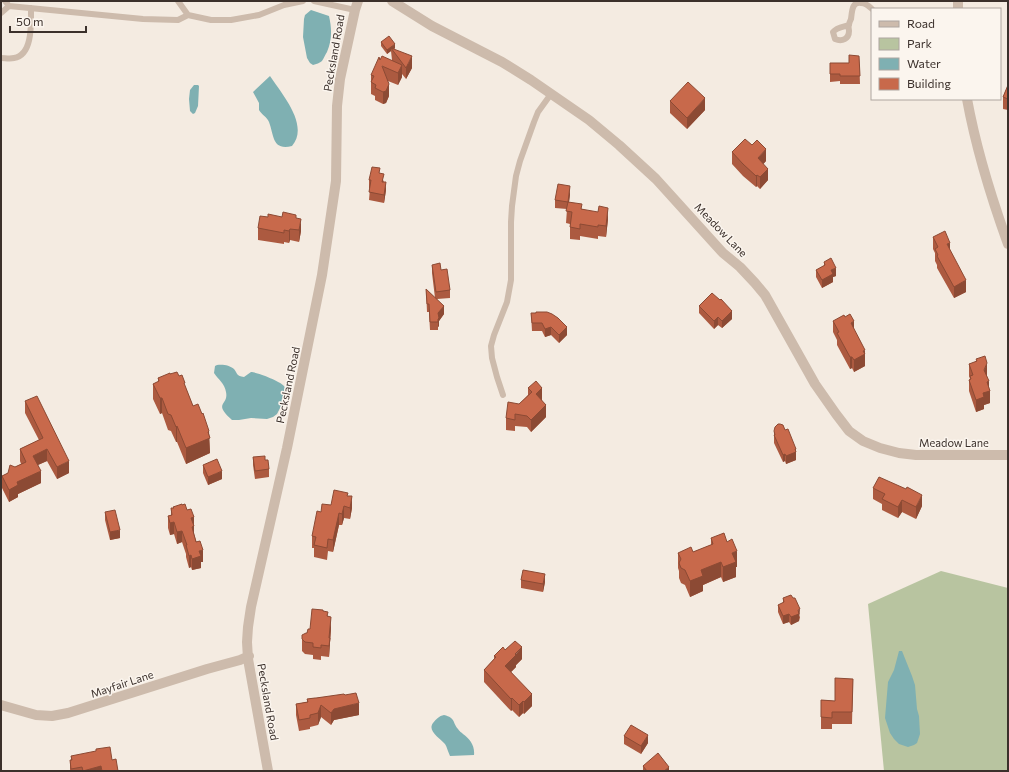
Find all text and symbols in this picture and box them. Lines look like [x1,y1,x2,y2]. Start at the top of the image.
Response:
scale bar [10,8,86,34]
legend [871,8,1001,100]
street label: Pecksland Road [320,13,347,92]
text: 50 m [16,14,44,28]
text: Road [907,16,935,30]
text: Park [907,36,933,50]
text: Water [907,56,941,70]
text: Building [907,76,951,90]
street label: Meadow Lane [692,200,750,259]
street label: Pecksland Road [273,345,302,424]
street label: Meadow Lane [919,436,989,449]
street label: Pecksland Road [255,662,282,741]
street label: Mayfair Lane [89,667,155,700]

